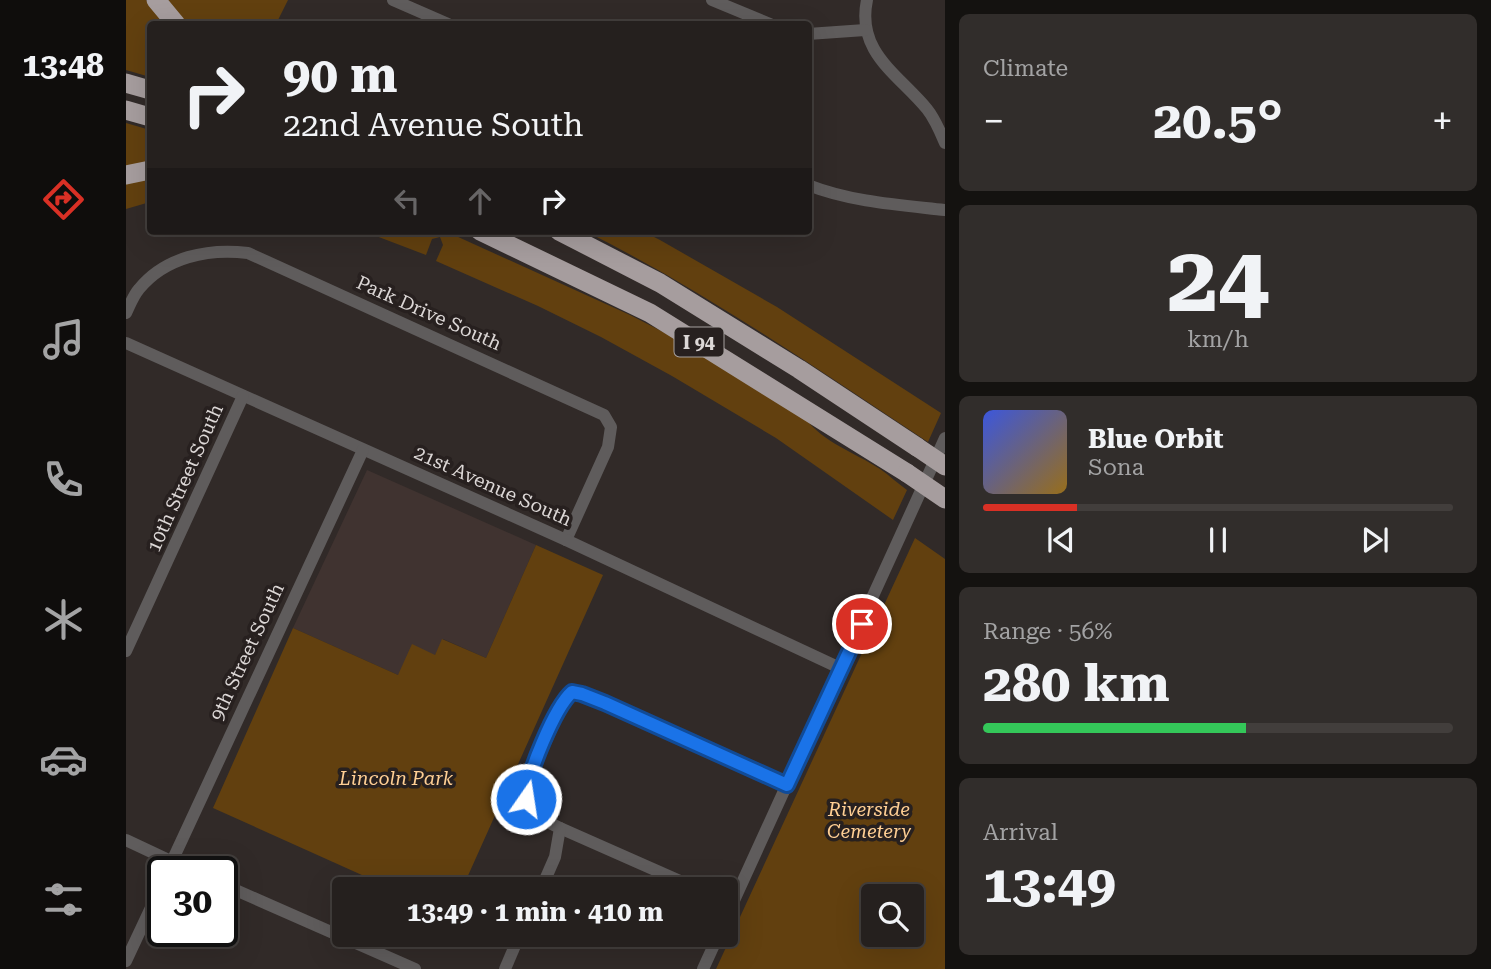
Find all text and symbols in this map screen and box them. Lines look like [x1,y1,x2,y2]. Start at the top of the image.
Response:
text: 13:48 [22,46,104,84]
text: 90 m [283,47,398,104]
icon: right [168,49,259,140]
text: Climate [983,55,1068,82]
text: 20.5° [1153,90,1283,151]
text: − [983,99,1004,143]
text: + [1432,99,1453,143]
text: 22nd Avenue South [283,106,584,144]
icon: directions [39,175,88,224]
icon: left [388,182,426,220]
icon: ahead [461,182,499,220]
icon: right [534,182,572,220]
text: 24 [1167,227,1269,333]
street label: Park Drive South [353,271,505,355]
icon: music [39,315,88,364]
text: km/h [1187,326,1249,353]
road number: I 94 [674,328,724,356]
street label: 10th Street South [142,400,228,556]
text: Blue Orbit [1088,424,1224,454]
street label: 21st Avenue South [411,441,575,531]
text: Sona [1088,454,1144,481]
icon: phone [39,455,88,504]
icon: previous [1042,521,1080,559]
icon: pause [1199,521,1237,559]
icon: next [1356,521,1394,559]
street label: 9th Street South [205,580,289,724]
pin [832,594,892,654]
icon: climate [39,595,88,644]
icon: arrive [843,605,881,643]
text: Range · 56% [983,618,1112,645]
text: 280 km [983,653,1170,714]
icon: car [39,735,88,784]
position arrow [489,762,563,836]
park label: Lincoln Park [338,767,454,790]
park label: Riverside Cemetery [827,798,911,843]
text: Arrival [983,819,1058,846]
text: 13:49 [983,854,1116,915]
speed limit sign: 30 [147,856,238,947]
icon: filters [39,875,88,924]
map controls [861,884,924,947]
button: search [861,884,924,947]
text: 13:49 · 1 min · 410 m [407,897,663,927]

